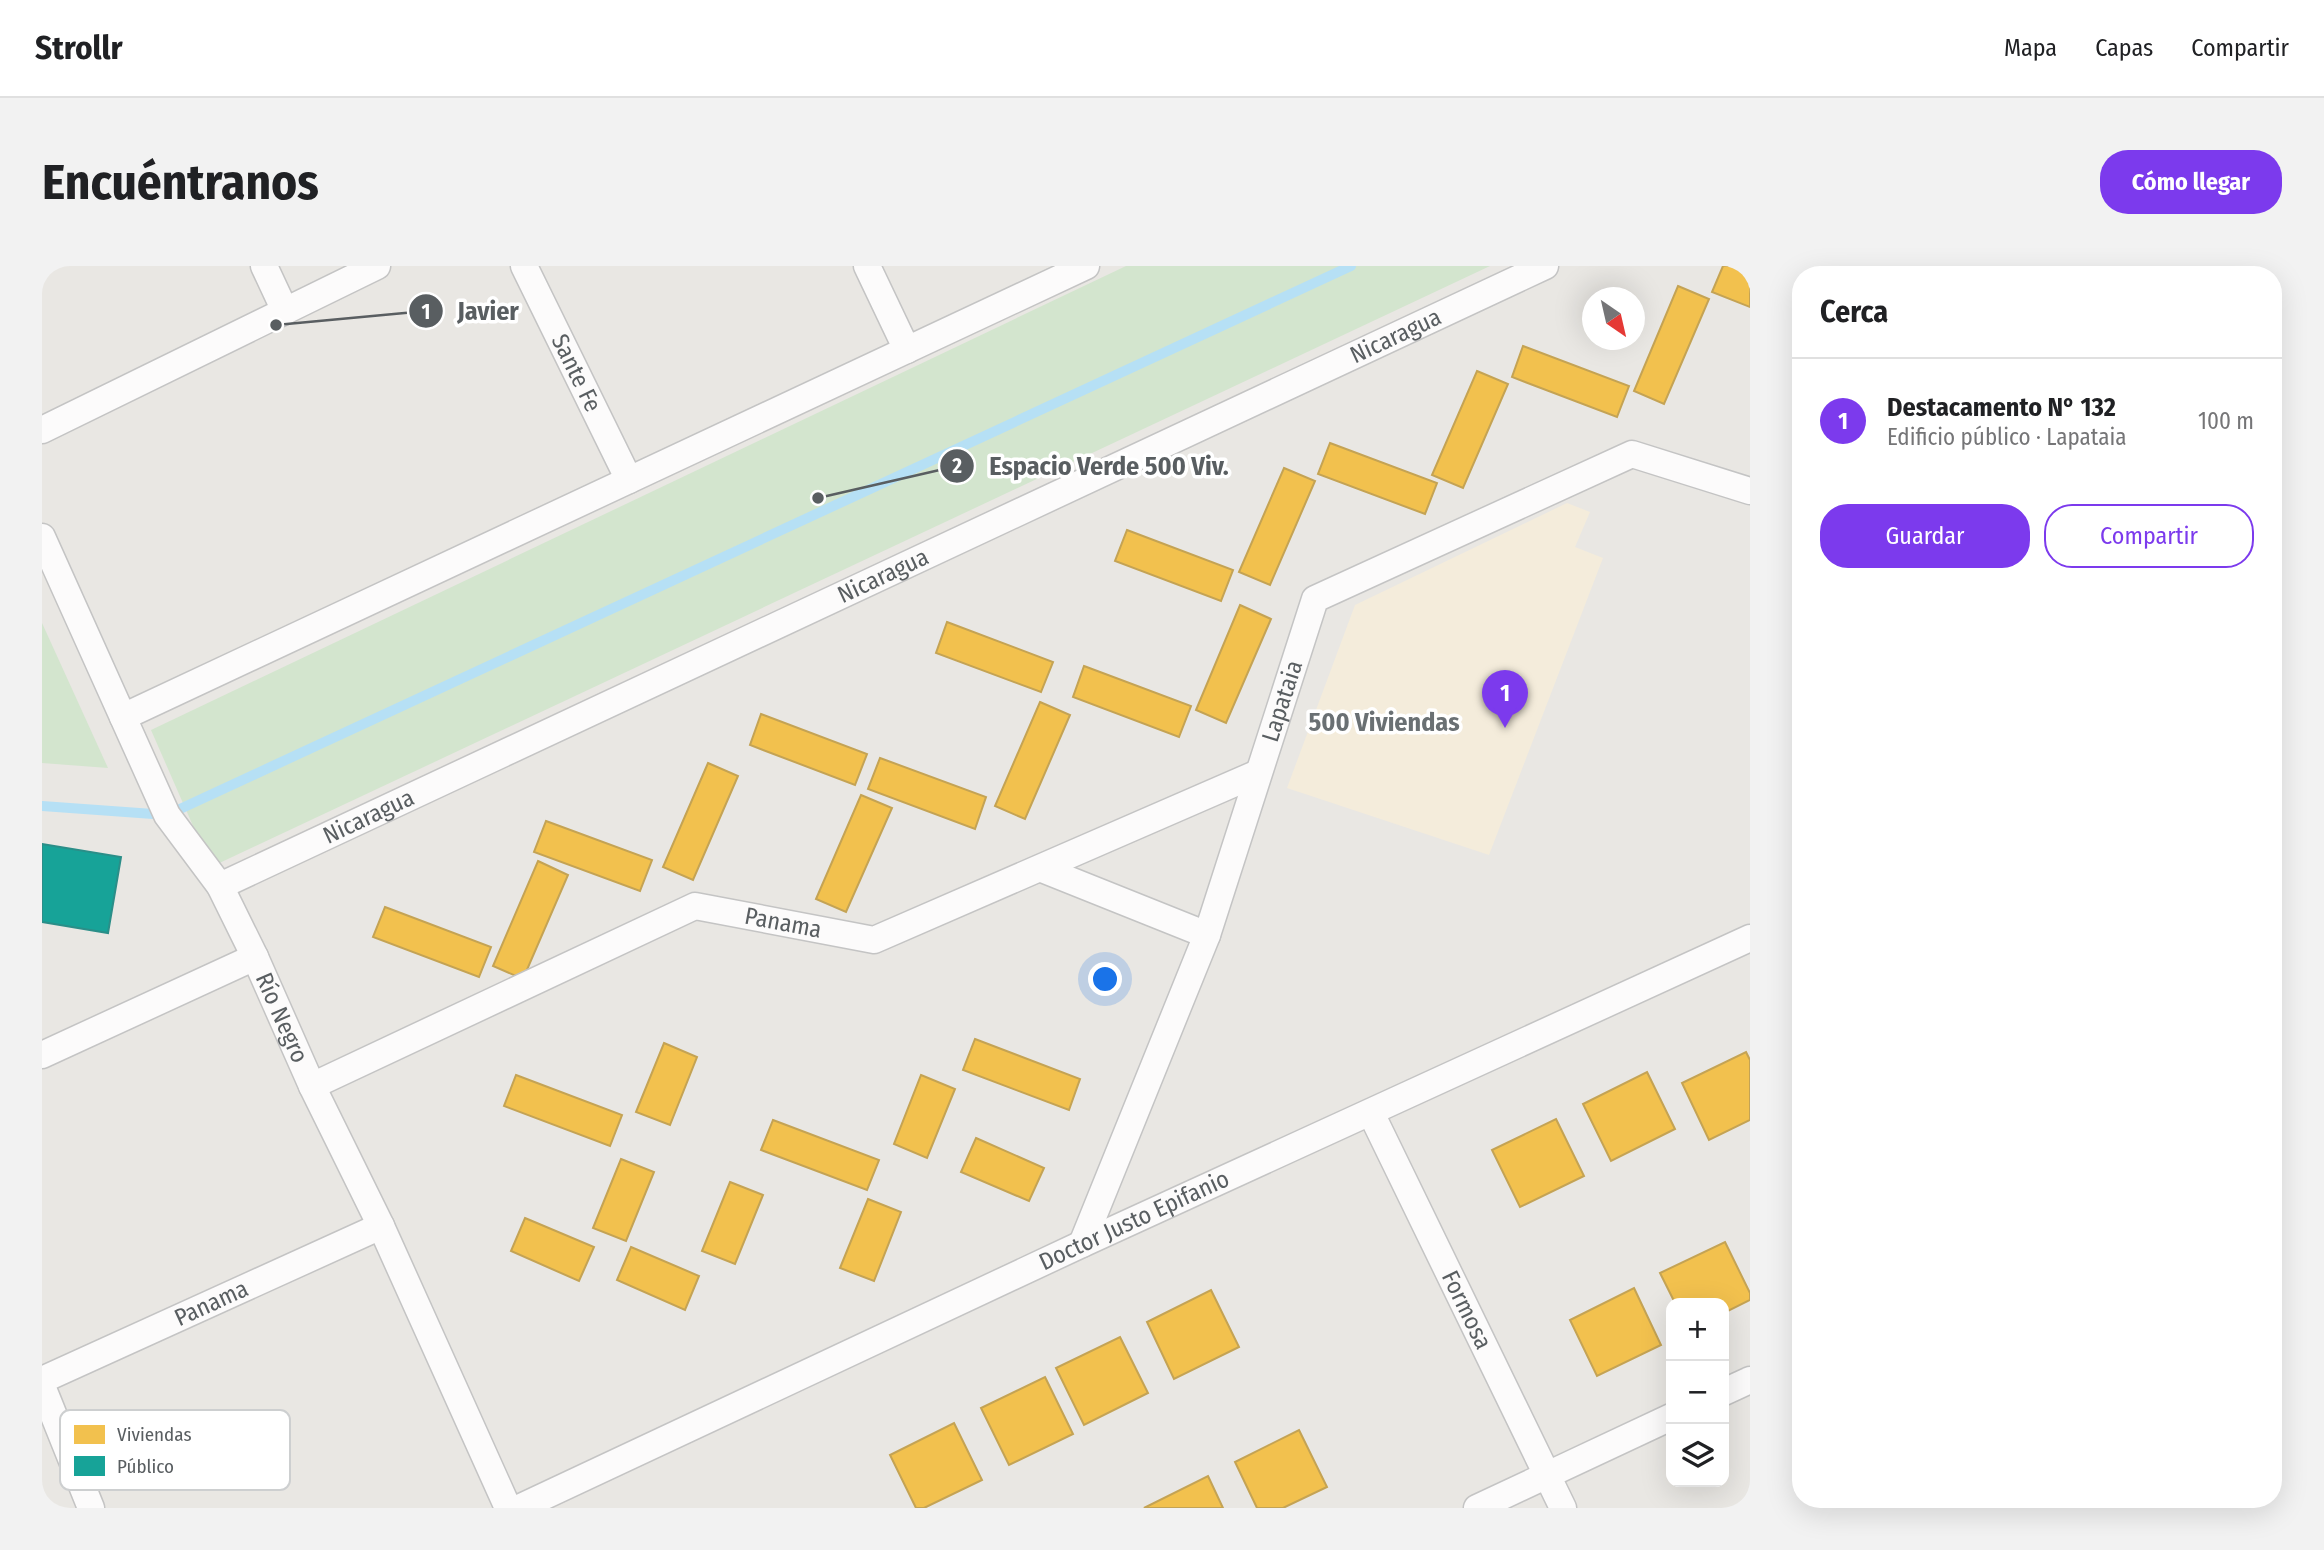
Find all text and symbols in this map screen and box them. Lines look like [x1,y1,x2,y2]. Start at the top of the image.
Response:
text: Strollr [35,28,123,68]
text: Mapa [2004,34,2057,62]
text: Capas [2095,34,2153,62]
text: Compartir [2191,34,2289,62]
button: Cómo llegar [2100,150,2282,214]
text: Encuéntranos [42,153,319,212]
north arrow [1582,287,1645,350]
callout: Javier [409,288,533,335]
text: Cerca [1820,294,1888,330]
text: Javier [456,296,519,327]
text: 1 [422,299,430,325]
street label: Nicaragua [1346,303,1446,369]
street label: Sante Fe [546,329,607,416]
text: Destacamento N° 132 [1887,392,2116,423]
text: 1 [1838,407,1848,435]
text: 100 m [2198,407,2254,435]
text: Edificio público · Lapataia [1887,423,2126,451]
callout: Espacio Verde 500 Viv. [940,442,1243,489]
text: Espacio Verde 500 Viv. [989,451,1229,482]
text: 2 [951,453,962,479]
button: Guardar [1820,504,2030,568]
button: Compartir [2044,504,2254,568]
street label: Nicaragua [833,543,933,609]
street label: Lapataia [1256,657,1308,745]
pin: 1 [1482,670,1528,728]
district label: 500 Viviendas [1308,707,1460,738]
street label: Nicaragua [319,783,418,850]
street label: Panama [742,902,824,944]
your location [1088,962,1122,996]
street label: Río Negro [250,968,314,1067]
street label: Doctor Justo Epifanio [1035,1165,1233,1276]
street label: Formosa [1436,1266,1498,1354]
street label: Panama [170,1274,253,1332]
map controls [1666,1298,1729,1487]
button: + [1666,1298,1729,1361]
button: − [1666,1361,1729,1424]
legend [60,1410,290,1490]
text: Viviendas [117,1423,192,1446]
button: layers [1666,1424,1729,1487]
text: Público [117,1455,174,1478]

